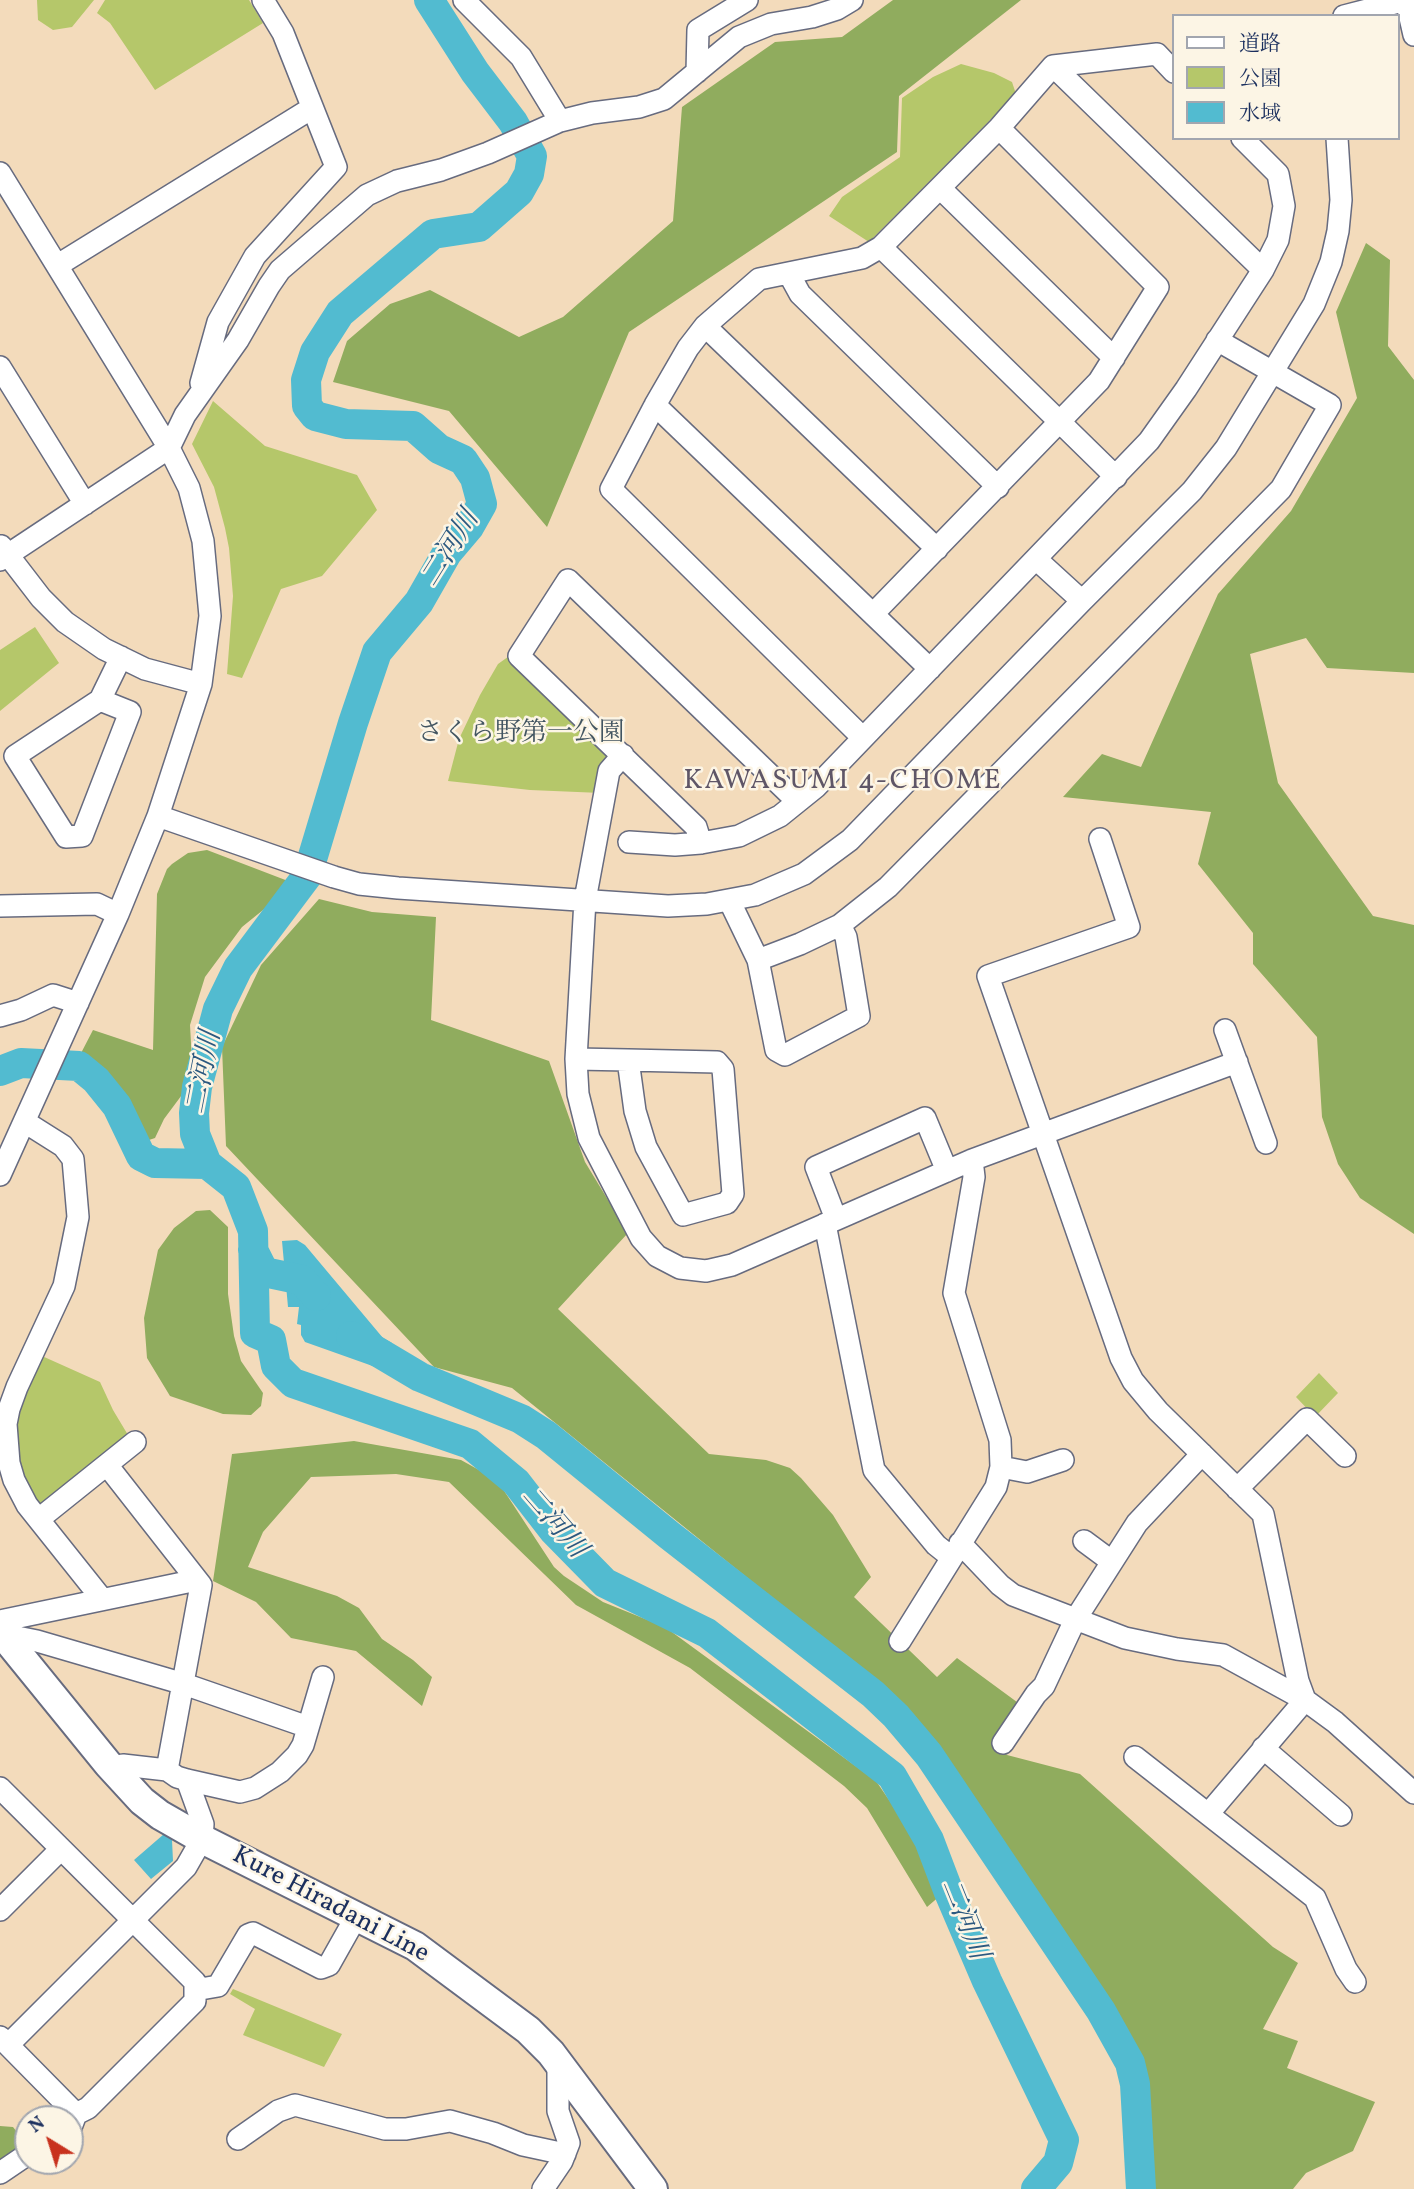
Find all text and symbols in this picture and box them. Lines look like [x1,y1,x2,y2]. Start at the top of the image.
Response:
legend [1172,14,1400,140]
text: 道路 [1239,30,1281,59]
text: 公園 [1239,65,1281,94]
text: 水域 [1239,100,1281,129]
water label: 二河川 [415,505,489,595]
park label: さくら野第一公園 [417,719,625,751]
district label: KAWASUMI 4-CHOME [685,766,1001,800]
water label: 二河川 [181,1029,231,1117]
water label: 二河川 [512,1481,592,1567]
street label: Kure Hiradani Line [226,1841,434,1971]
water label: 二河川 [931,1875,993,1965]
north arrow [14,2105,84,2175]
text: N [24,2111,51,2140]

